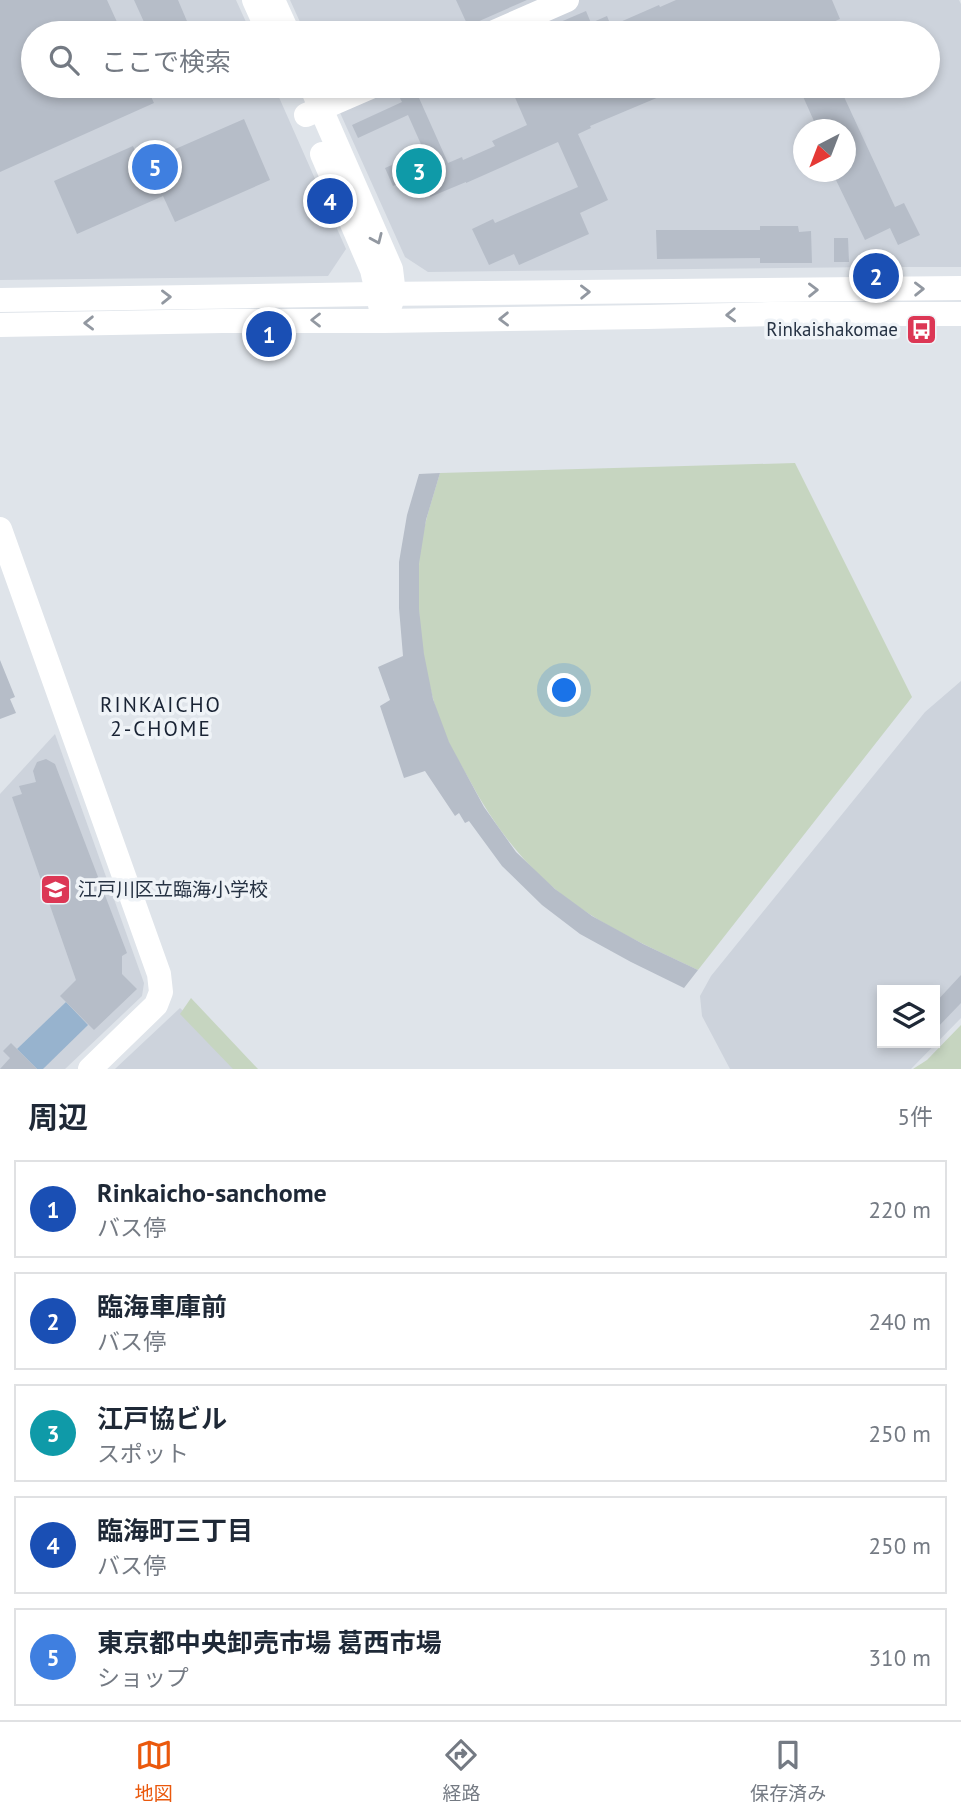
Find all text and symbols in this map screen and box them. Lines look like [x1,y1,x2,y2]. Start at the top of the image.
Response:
search box [21,21,940,98]
icon: search [45,41,83,79]
text: ここで検索 [101,45,231,78]
north arrow [793,119,856,182]
pin: 5 [132,141,178,193]
pin: 3 [396,145,442,197]
pin: 4 [307,175,353,227]
one-way arrow [369,232,383,244]
pin: 2 [853,250,899,302]
one-way arrow [914,281,925,297]
one-way arrow [808,282,818,298]
one-way arrow [580,284,591,300]
one-way arrow [161,289,172,305]
one-way arrow [726,307,737,322]
pin: 1 [246,308,292,360]
one-way arrow [498,311,509,327]
one-way arrow [310,312,321,328]
bus stop icon: Rinkaishakomae [904,312,938,346]
one-way arrow [83,315,94,330]
place label: Rinkaishakomae [766,317,898,341]
your location [547,673,581,707]
district label: RINKAICHO 2-CHOME [100,691,222,742]
school or university icon: 江戸川区立臨海小学校 [38,872,72,906]
place label: 江戸川区立臨海小学校 [78,877,268,901]
map controls [877,985,940,1048]
button: layers [877,985,940,1048]
text: 周辺 [28,1097,88,1136]
text: 5件 [897,1102,933,1131]
text: Rinkaicho-sanchome [97,1176,327,1209]
text: 1 [46,1195,60,1224]
text: 220 m [869,1195,931,1224]
text: バス停 [97,1213,166,1242]
text: 臨海車庫前 [97,1290,227,1323]
text: 2 [46,1307,60,1336]
text: 240 m [869,1307,931,1336]
text: バス停 [97,1327,166,1356]
text: 江戸協ビル [97,1402,227,1435]
text: 3 [46,1419,60,1448]
text: 250 m [869,1419,931,1448]
text: スポット [97,1439,189,1468]
text: 臨海町三丁目 [97,1514,253,1547]
text: 4 [46,1531,60,1560]
text: 250 m [869,1531,931,1560]
text: バス停 [97,1551,166,1580]
text: 東京都中央卸売市場 葛西市場 [97,1626,442,1659]
text: 5 [46,1643,60,1672]
text: 310 m [869,1643,931,1672]
text: ショップ [97,1663,189,1692]
tab: 地図 [135,1736,173,1805]
tab: 経路 [442,1736,480,1805]
tab: 保存済み [750,1736,826,1805]

